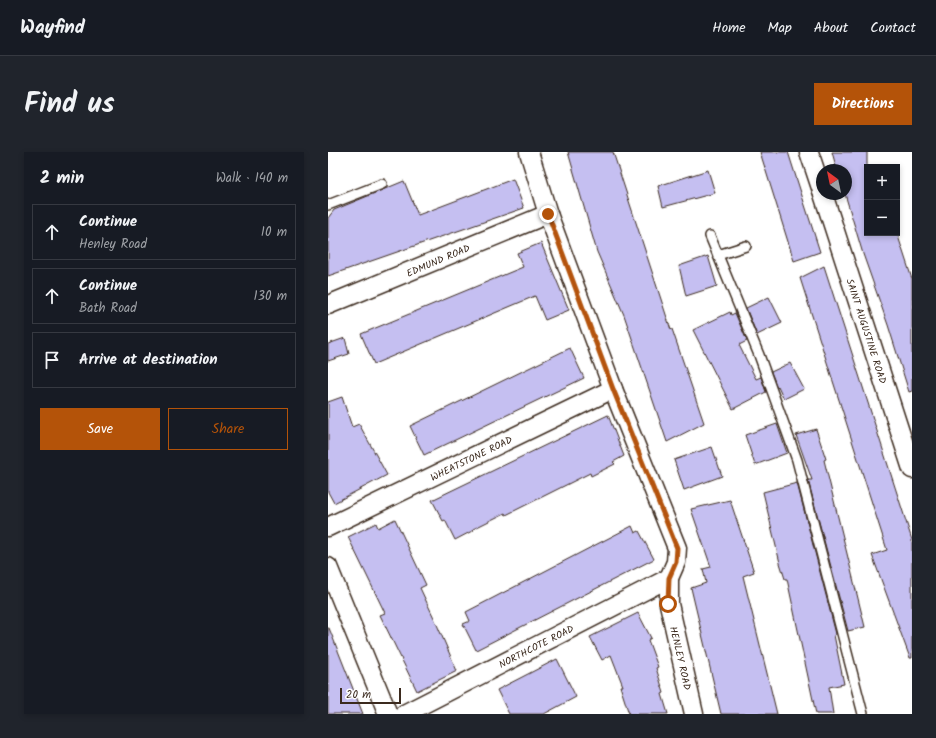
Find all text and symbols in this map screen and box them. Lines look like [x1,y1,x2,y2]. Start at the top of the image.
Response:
text: Wayfind [20,13,85,43]
text: Home [712,17,746,39]
text: Map [768,17,792,39]
text: About [814,17,848,39]
text: Contact [870,17,916,39]
text: Find us [24,82,115,127]
button: Directions [814,83,912,125]
north arrow [816,164,852,200]
map controls [864,164,900,236]
button: + [864,164,900,200]
text: 2 min [40,165,84,192]
text: Walk · 140 m [216,168,288,189]
button: − [864,200,900,236]
route end [539,205,557,223]
text: Continue [79,210,137,234]
icon: ahead [41,221,63,243]
text: 10 m [261,222,287,243]
text: Henley Road [79,234,147,255]
street label: EDMUND ROAD [404,240,473,282]
text: Continue [79,274,137,298]
street label: SAINT AUGUSTINE ROAD [841,277,891,386]
icon: ahead [41,285,63,307]
text: 130 m [253,286,287,307]
text: Bath Road [79,298,137,319]
text: Arrive at destination [79,348,218,372]
icon: arrive [41,349,63,371]
button: Save [40,408,160,450]
button: Share [168,408,288,450]
street label: WHEATSTONE ROAD [428,432,516,486]
route start [659,595,677,613]
street label: NORTHCOTE ROAD [496,621,577,673]
street label: HENLEY ROAD [665,625,695,692]
scale bar [340,686,401,705]
text: 20 m [346,686,371,704]

